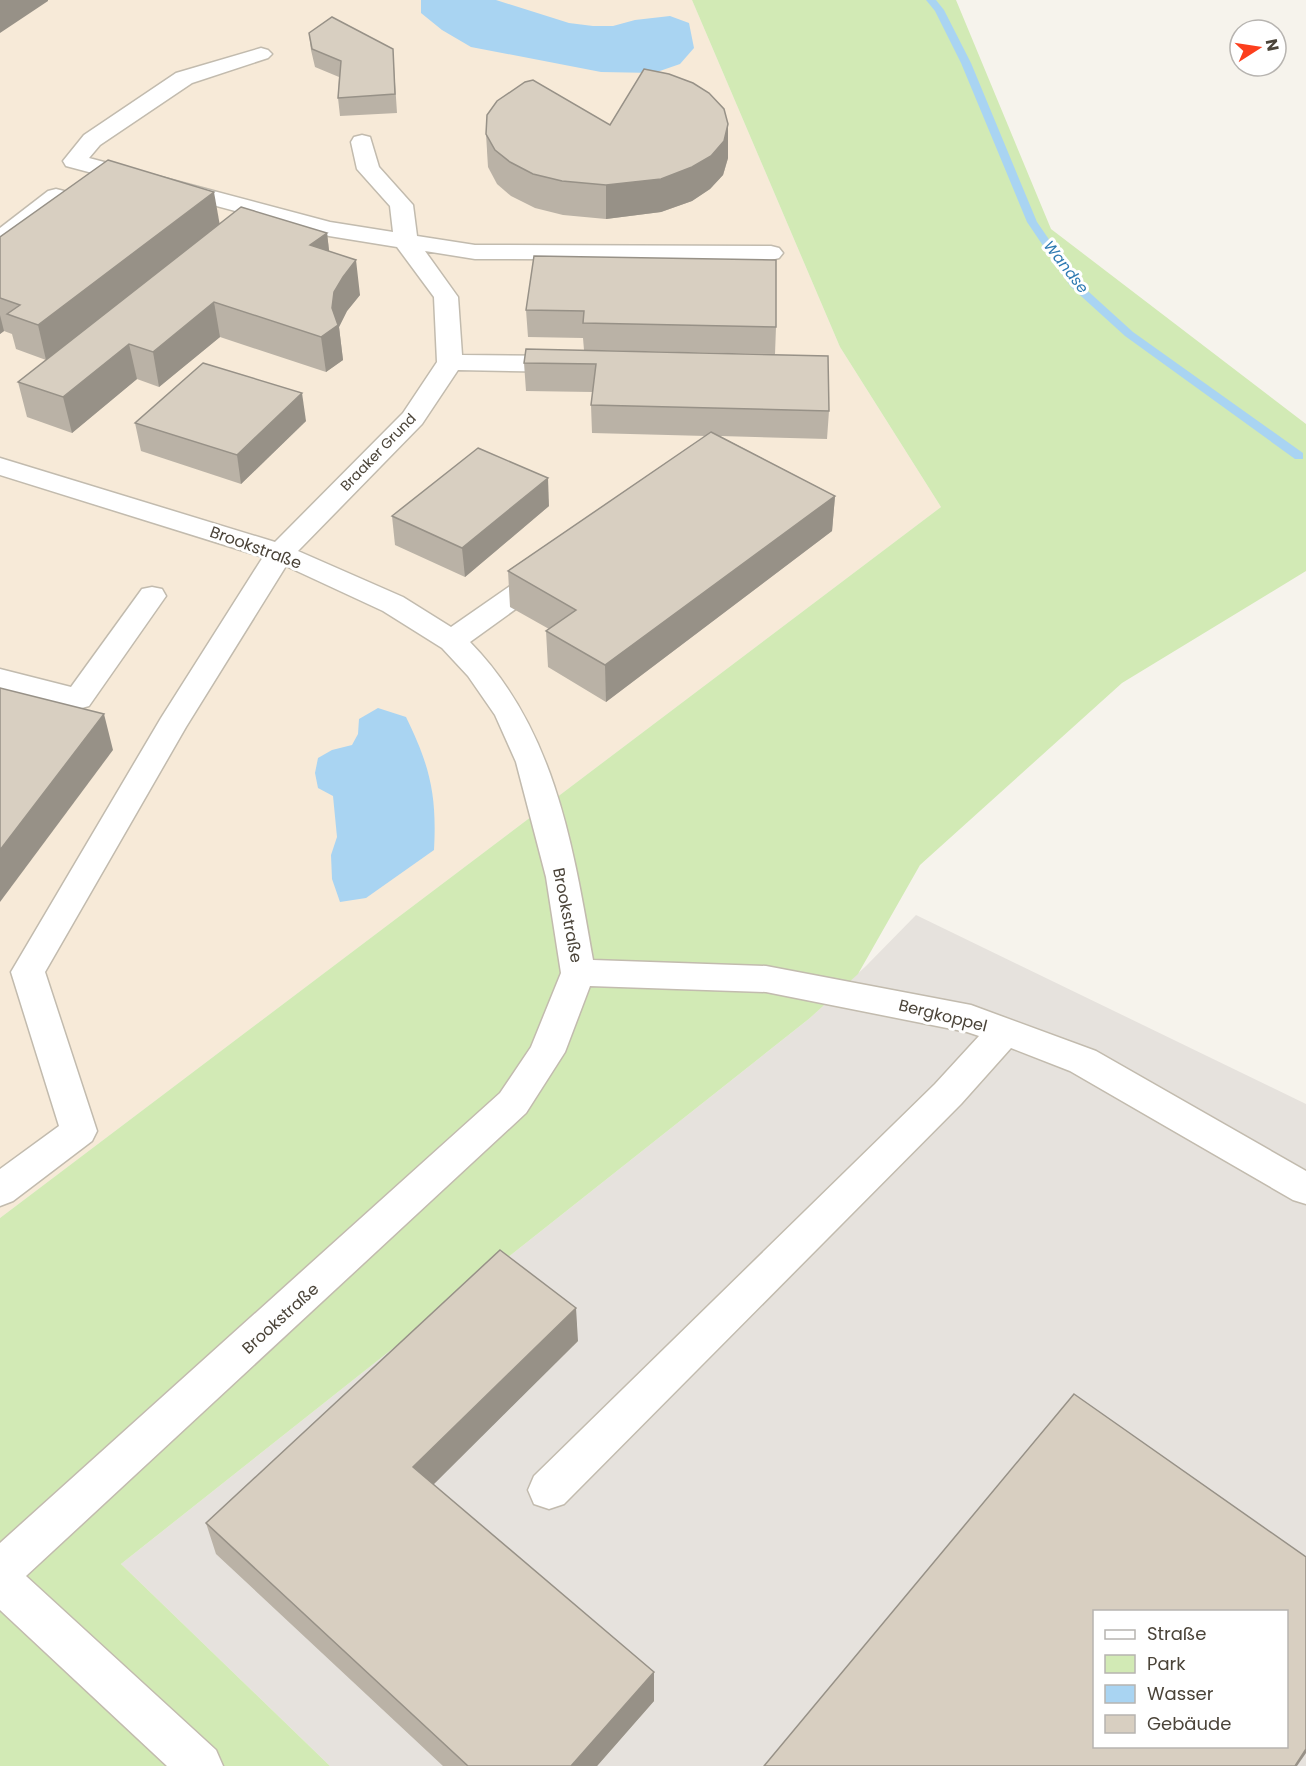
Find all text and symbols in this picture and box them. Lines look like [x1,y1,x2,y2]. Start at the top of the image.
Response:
north arrow [1228,18,1288,78]
text: N [1260,37,1285,53]
water label: Wandse [1039,236,1094,297]
street label: Braaker Grund [336,409,420,495]
street label: Brookstraße [207,520,305,575]
street label: Brookstraße [547,866,588,965]
street label: Bergkoppel [896,993,990,1038]
street label: Brookstraße [237,1278,324,1359]
legend [1093,1610,1288,1748]
text: Straße [1147,1621,1206,1646]
text: Park [1147,1651,1186,1676]
text: Wasser [1147,1681,1214,1706]
text: Gebäude [1147,1711,1231,1736]

